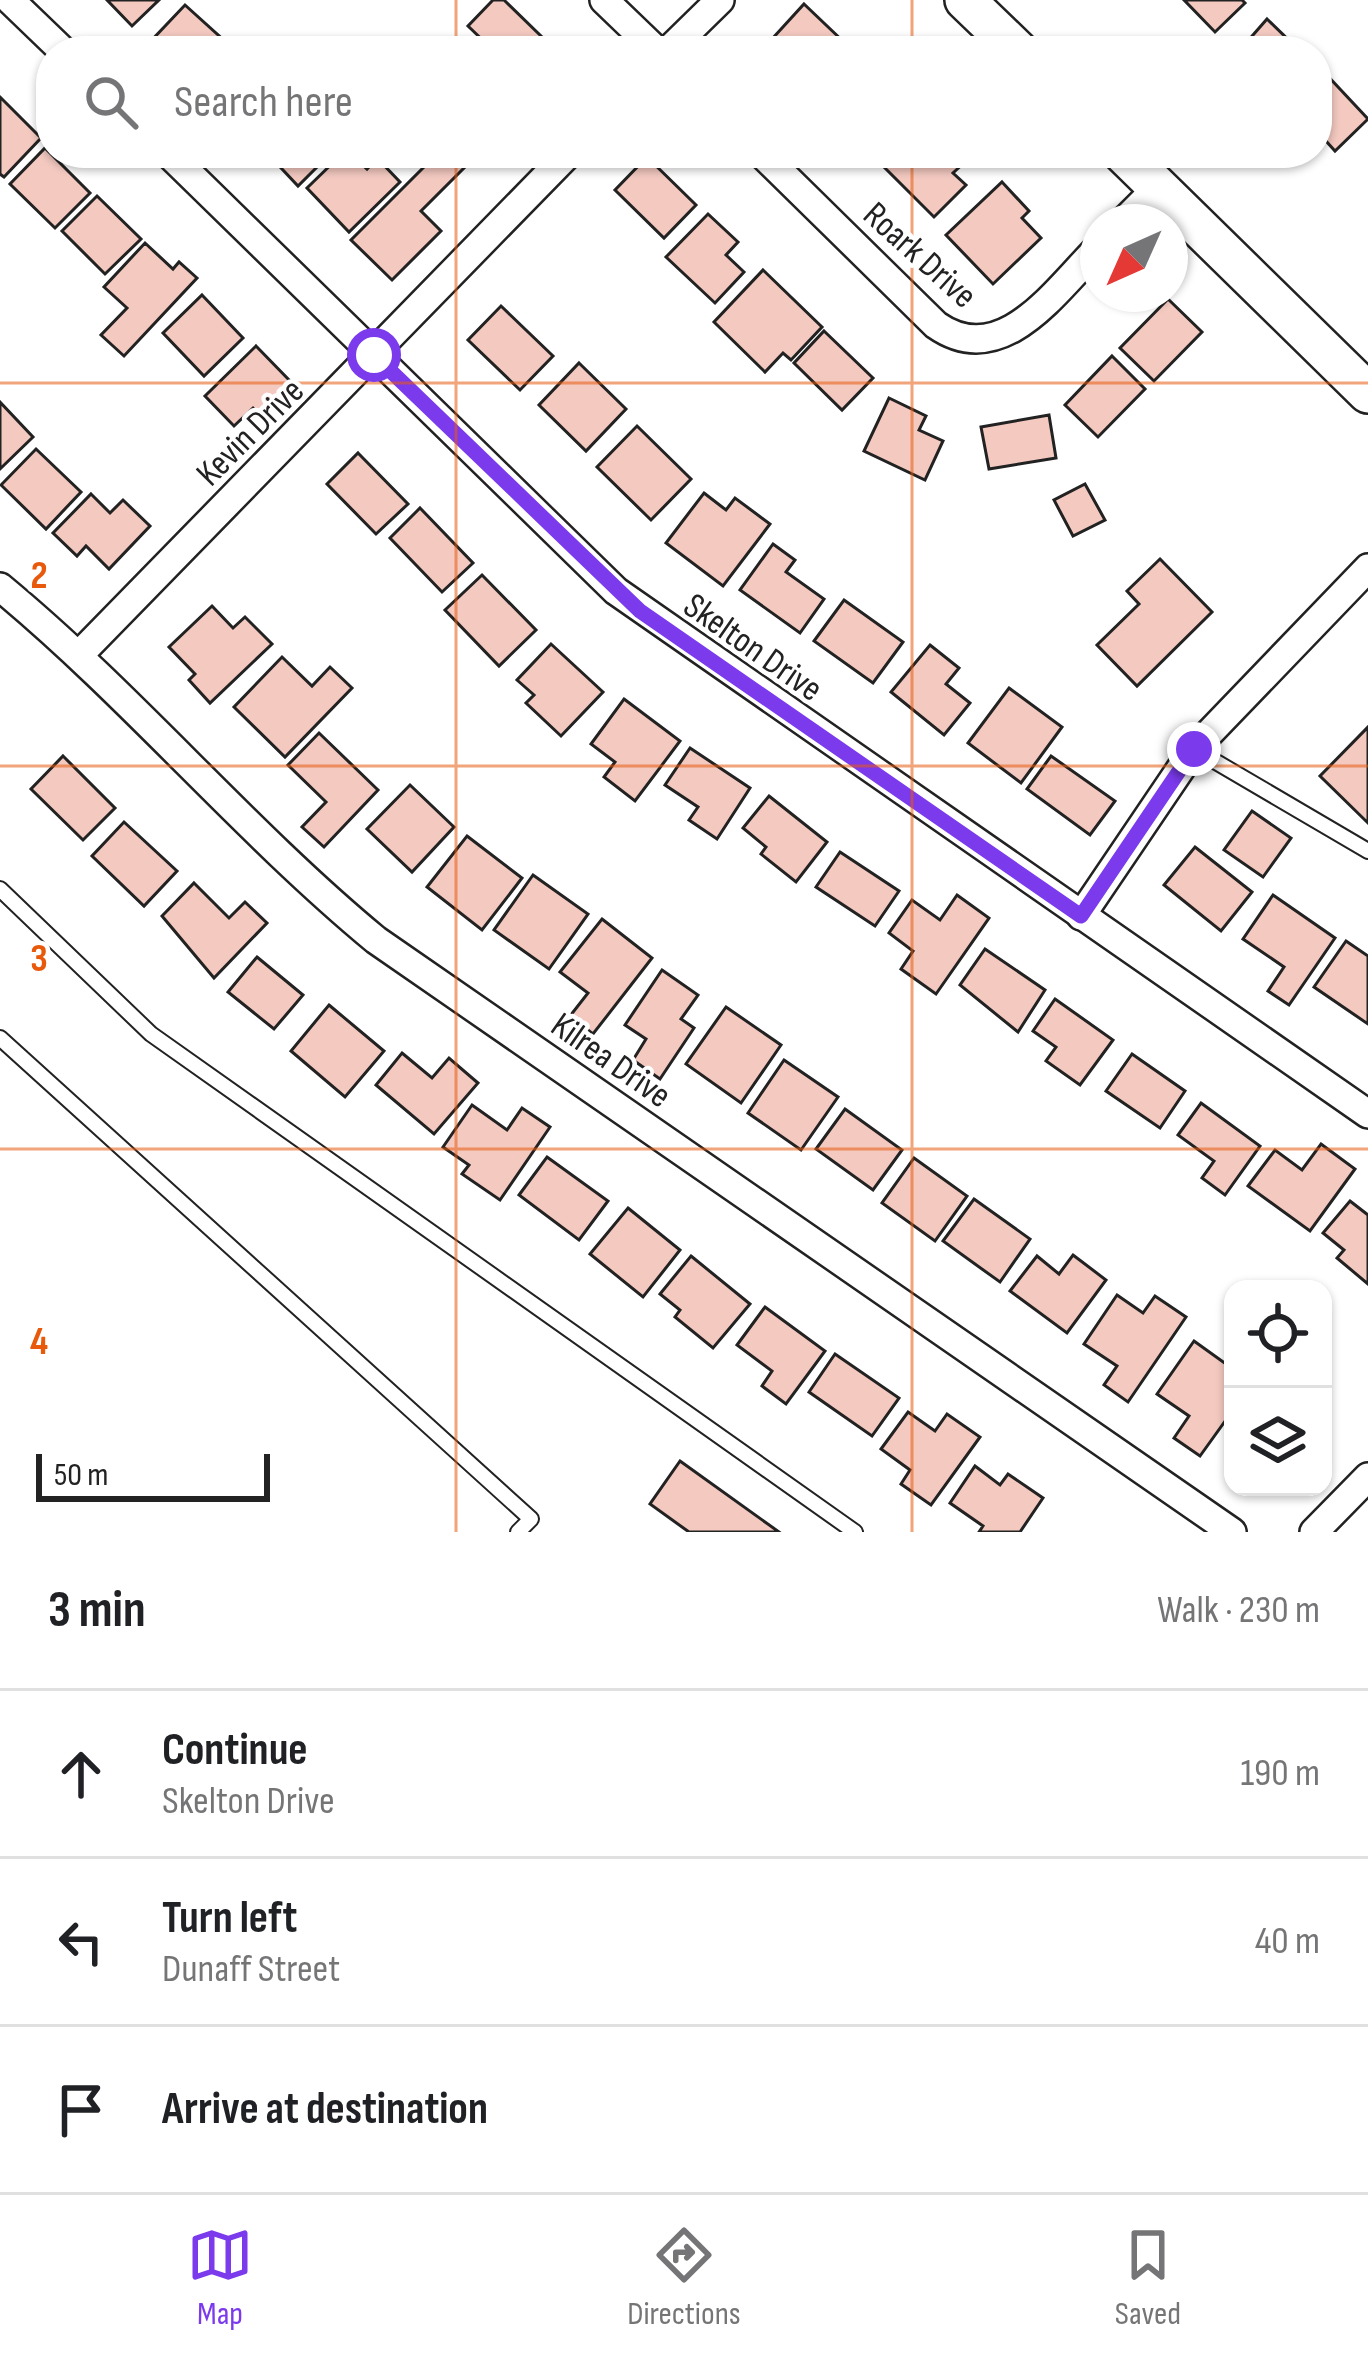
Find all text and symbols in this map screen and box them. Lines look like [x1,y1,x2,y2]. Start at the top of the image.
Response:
search box [36,36,1332,168]
icon: search [78,69,144,135]
text: Search here [174,75,353,130]
street label: Roark Drive [854,194,985,318]
north arrow [1080,204,1188,312]
route start [347,328,401,382]
street label: Kevin Drive [188,370,314,496]
text: 2 [30,553,48,600]
street label: Skelton Drive [675,585,830,711]
route end [1167,722,1221,776]
text: 3 [30,936,48,983]
street label: Kilrea Drive [542,1004,679,1118]
map controls [1224,1280,1332,1496]
button: locate [1224,1280,1332,1388]
text: 4 [30,1319,48,1366]
button: layers [1224,1388,1332,1496]
scale bar [36,1448,270,1501]
text: 50 m [54,1455,108,1495]
text: 3 min [48,1580,146,1641]
text: Walk · 230 m [1157,1587,1320,1634]
text: Continue [162,1723,308,1778]
icon: ahead [48,1741,114,1807]
text: 190 m [1240,1750,1320,1797]
text: Skelton Drive [162,1778,335,1825]
text: Turn left [162,1891,297,1946]
icon: left [48,1909,114,1975]
text: 40 m [1255,1918,1320,1965]
text: Dunaff Street [162,1946,340,1993]
icon: arrive [48,2077,114,2143]
text: Arrive at destination [162,2082,488,2137]
tab: Map [187,2222,253,2334]
tab: Directions [627,2222,741,2334]
tab: Saved [1115,2222,1181,2334]

